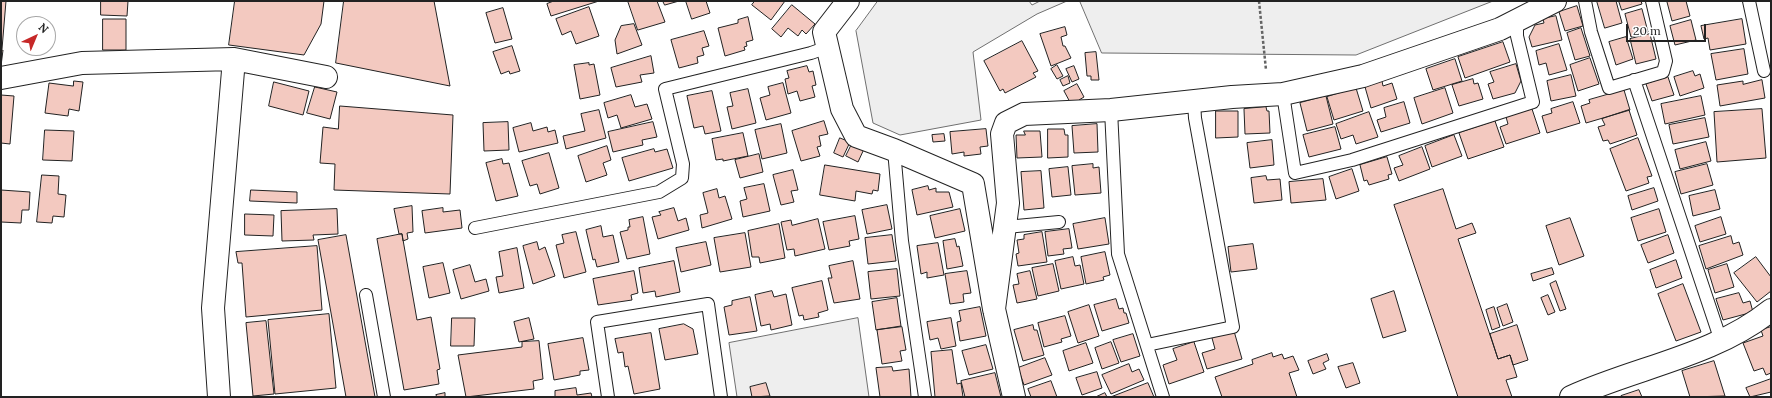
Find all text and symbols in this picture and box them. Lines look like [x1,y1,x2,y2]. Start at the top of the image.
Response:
north arrow [16,16,56,56]
scale bar [1628,16,1708,42]
text: N [36,20,52,36]
text: 20 m [1633,23,1661,38]

